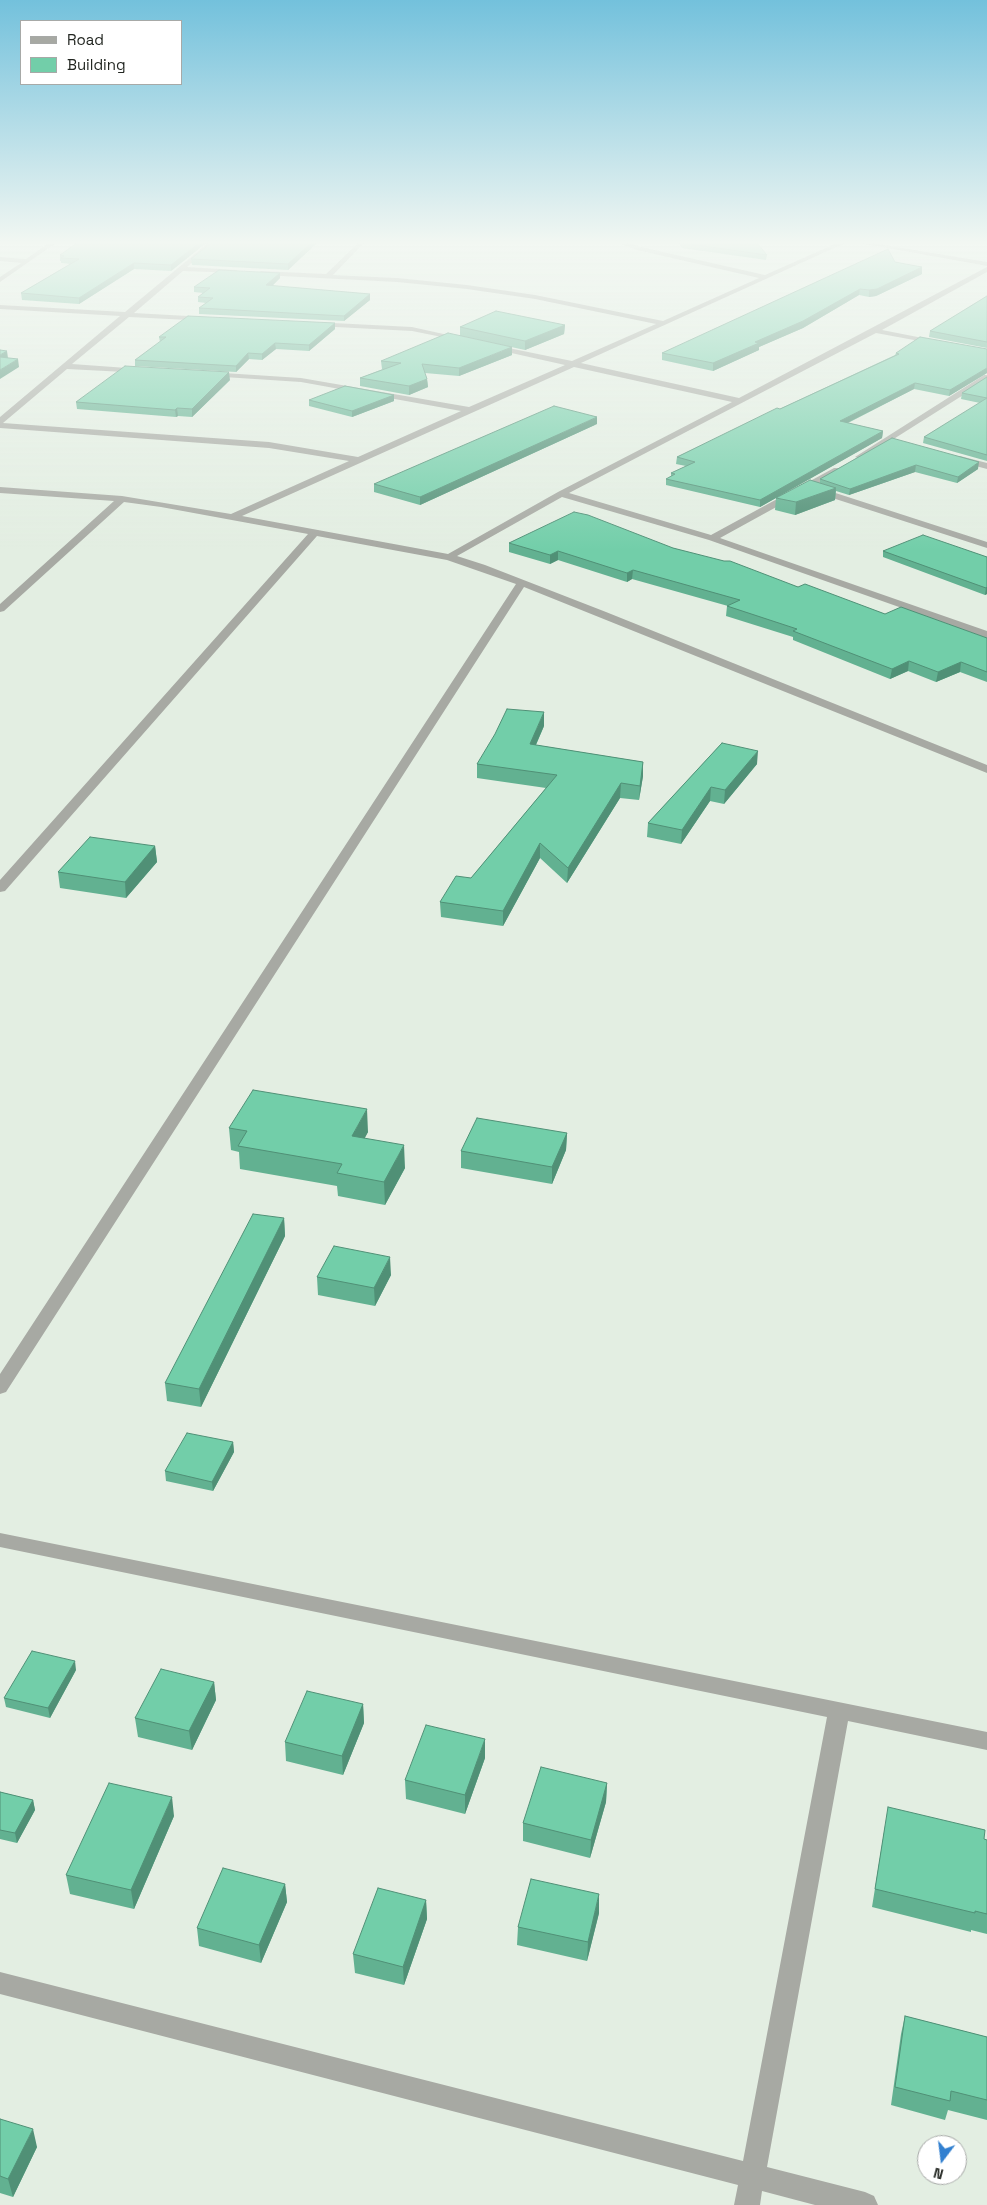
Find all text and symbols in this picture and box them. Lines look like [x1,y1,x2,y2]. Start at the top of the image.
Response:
legend [20,20,182,85]
text: Road [67,30,104,49]
text: Building [67,55,126,74]
north arrow [917,2135,967,2185]
text: N [932,2164,945,2183]

